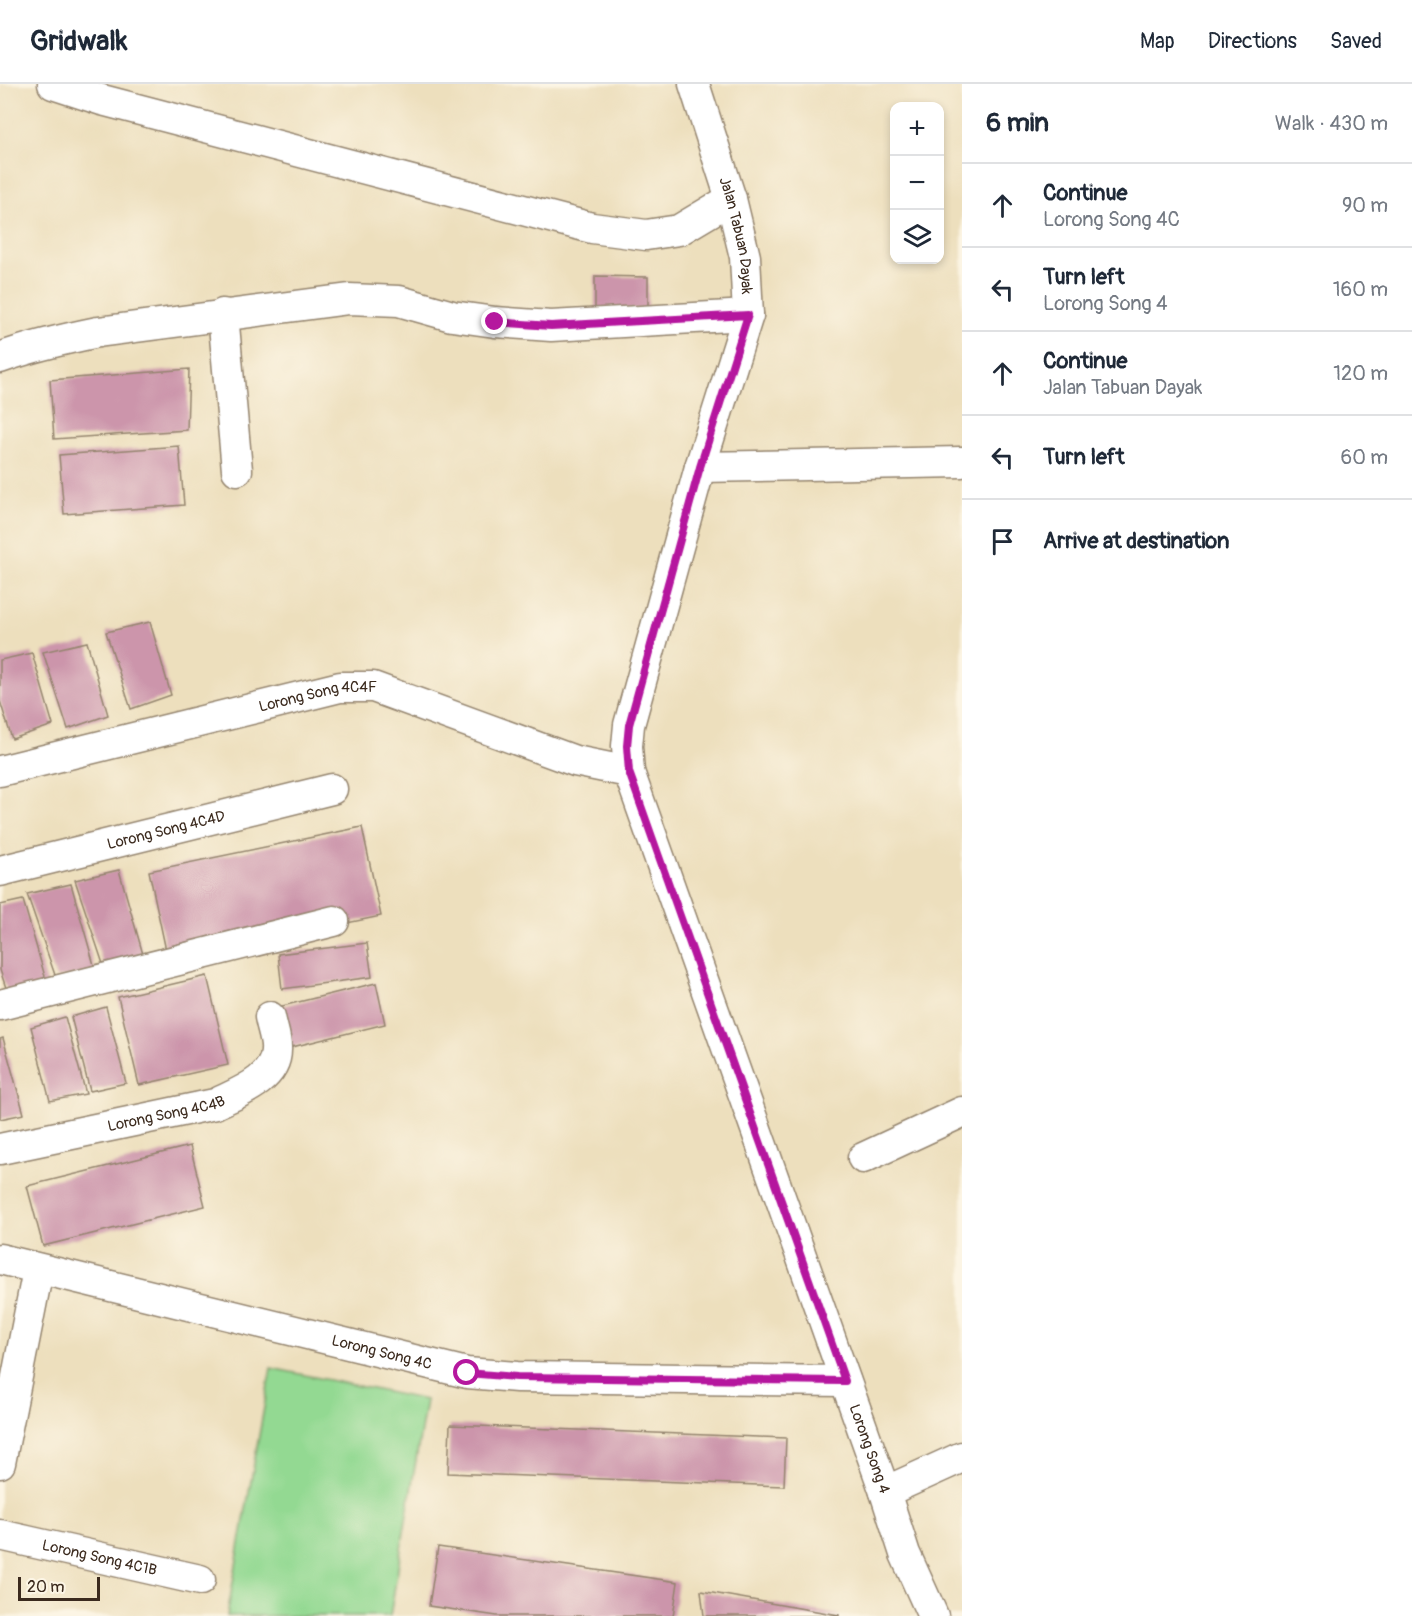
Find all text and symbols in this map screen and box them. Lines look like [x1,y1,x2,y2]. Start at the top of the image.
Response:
text: Gridwalk [30,24,128,59]
text: Map [1140,28,1175,55]
text: Directions [1208,28,1297,55]
text: Saved [1330,28,1382,55]
map controls [890,102,944,264]
button: + [890,102,944,156]
text: 6 min [986,107,1049,139]
text: Walk · 430 m [1275,111,1388,136]
button: − [890,156,944,210]
street label: Jalan Tabuan Dayak [715,175,756,296]
text: Continue [1043,179,1127,207]
icon: ahead [986,189,1019,222]
text: 90 m [1342,193,1388,218]
text: Lorong Song 4C [1043,207,1180,232]
button: layers [890,210,944,264]
text: Turn left [1043,263,1125,291]
icon: left [986,273,1019,306]
text: 160 m [1333,277,1388,302]
text: Lorong Song 4 [1043,291,1168,316]
route end [481,308,507,334]
text: Continue [1043,347,1127,375]
icon: ahead [986,357,1019,390]
text: 120 m [1333,361,1388,386]
text: Jalan Tabuan Dayak [1043,375,1202,400]
icon: left [986,441,1019,474]
text: Turn left [1043,443,1125,471]
text: 60 m [1341,445,1388,470]
icon: arrive [986,525,1019,558]
text: Arrive at destination [1043,527,1229,555]
street label: Lorong Song 4C4F [257,678,377,717]
street label: Lorong Song 4C4D [105,807,227,854]
street label: Lorong Song 4C4B [106,1091,228,1136]
street label: Lorong Song 4C [330,1331,434,1374]
route start [453,1359,479,1385]
street label: Lorong Song 4 [845,1402,894,1496]
street label: Lorong Song 4C1B [40,1536,159,1580]
scale bar [18,1574,100,1602]
text: 20 m [27,1577,65,1597]

